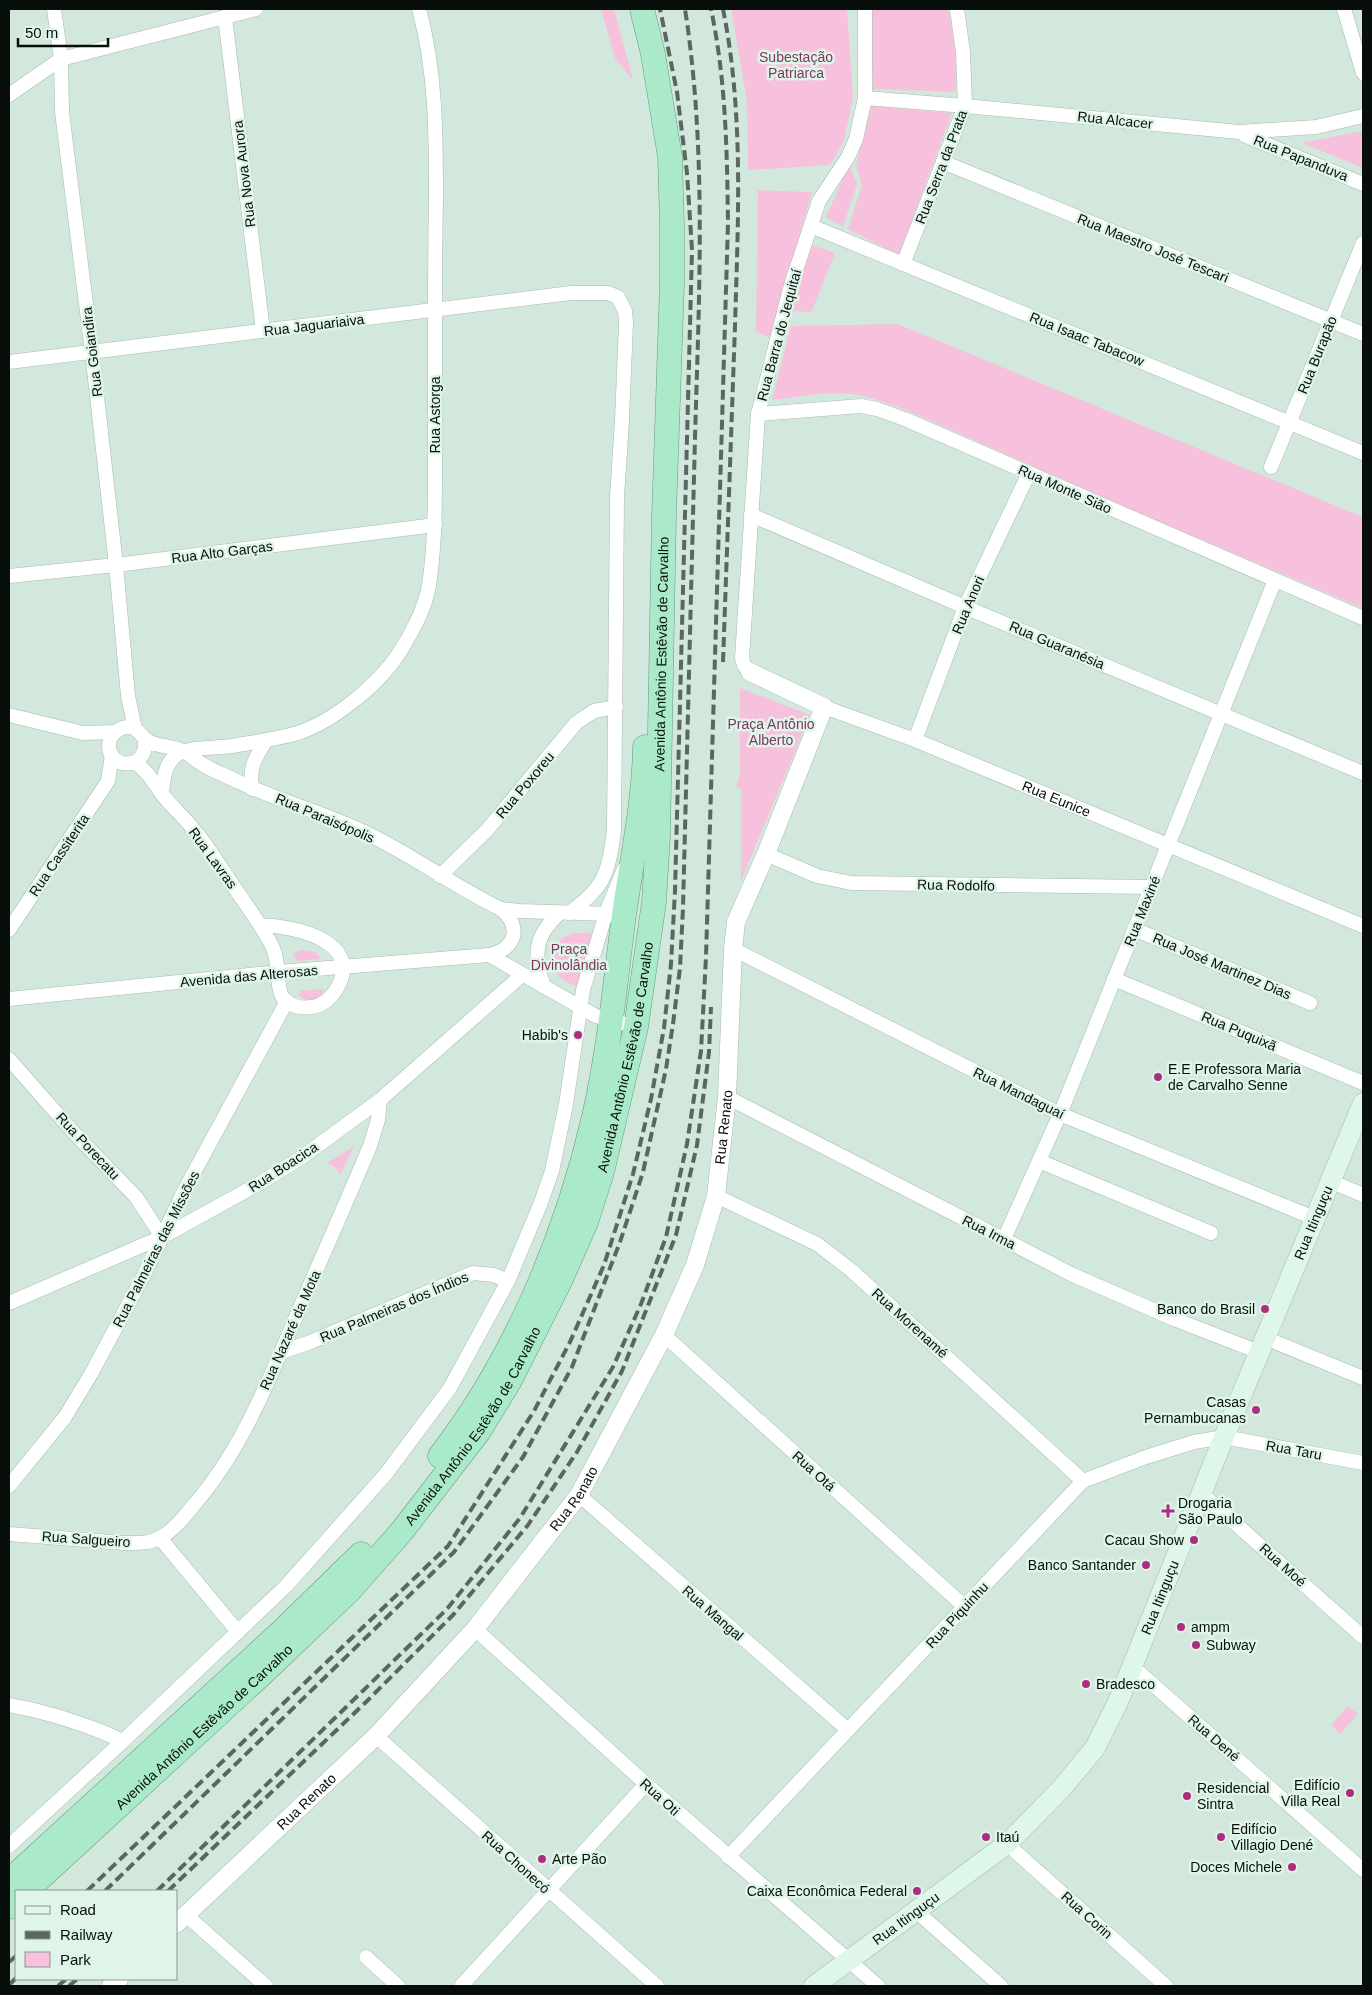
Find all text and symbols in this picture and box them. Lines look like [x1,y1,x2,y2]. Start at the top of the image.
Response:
scale bar [18,15,108,47]
text: 50 m [25,24,58,41]
park label: Subestação Patriarca [759,49,833,81]
street label: Rua Serra da Prata [912,108,970,226]
street label: Rua Alcacer [1077,108,1154,132]
street label: Rua Nova Aurora [229,120,258,228]
street label: Rua Papanduva [1251,132,1351,184]
street label: Rua Maestro José Tescari [1075,210,1231,286]
street label: Rua Barra do Jequitaí [754,267,804,403]
street label: Rua Goiandira [79,306,105,398]
street label: Rua Isaac Tabacow [1027,309,1147,370]
street label: Rua Jaguariaiva [263,311,365,339]
street label: Rua Burapão [1294,314,1340,396]
street label: Rua Astorga [427,376,443,454]
street label: Rua Monte Sião [1016,461,1114,517]
street label: Avenida Antônio Estêvão de Carvalho [651,536,672,772]
street label: Rua Alto Garças [170,538,274,566]
street label: Rua Anori [949,574,987,636]
street label: Rua Guaranésia [1007,618,1107,672]
park label: Praça Antônio Alberto [727,716,815,748]
street label: Rua Poxoreu [493,749,557,821]
street label: Rua Eunice [1020,777,1093,820]
street label: Rua Paraisópolis [273,790,377,846]
street label: Rua Cassiterita [26,811,93,899]
street label: Rua Lavras [185,824,241,892]
street label: Rua Maxiné [1121,873,1163,949]
street label: Rua Rodolfo [917,876,995,894]
street label: Rua José Martinez Dias [1150,930,1294,1002]
park label: Praça Divinolândia [531,941,607,973]
street label: Avenida Antônio Estêvão de Carvalho [594,941,656,1174]
street label: Avenida das Alterosas [179,962,319,990]
street label: Rua Puquixã [1199,1008,1279,1054]
place label: Habib's [522,1027,568,1043]
marker: Habib's [572,1029,584,1041]
place label: E.E Professora Maria de Carvalho Senne [1168,1061,1301,1093]
street label: Rua Mandaguaí [971,1064,1067,1122]
marker: E.E Professora Maria de Carvalho Senne [1152,1071,1164,1083]
street label: Rua Renato [712,1089,735,1165]
street label: Rua Porecatu [53,1109,123,1183]
street label: Rua Boacica [245,1139,321,1195]
street label: Rua Palmeiras das Missões [109,1168,203,1330]
street label: Rua Itinguçu [1291,1183,1336,1262]
street label: Rua Irma [960,1212,1018,1252]
street label: Rua Nazaré da Mota [256,1268,324,1392]
street label: Rua Palmeiras dos Índios [317,1268,471,1346]
street label: Rua Morenamé [869,1285,951,1361]
place label: Banco do Brasil [1157,1301,1255,1317]
marker: Banco do Brasil [1259,1303,1271,1315]
street label: Avenida Antônio Estêvão de Carvalho [401,1324,544,1528]
place label: Casas Pernambucanas [1144,1394,1246,1426]
marker: Casas Pernambucanas [1250,1404,1262,1416]
street label: Rua Taru [1265,1437,1323,1463]
street label: Rua Otá [789,1448,839,1495]
street label: Rua Renato [546,1463,601,1534]
place label: Drogaria São Paulo [1178,1495,1243,1527]
marker: Drogaria São Paulo [1162,1505,1174,1517]
street label: Rua Salgueiro [41,1528,131,1550]
place label: Cacau Show [1105,1532,1185,1548]
marker: Cacau Show [1188,1534,1200,1546]
street label: Rua Moé [1257,1540,1310,1590]
place label: Banco Santander [1028,1557,1136,1573]
street label: Rua Itinguçu [1138,1558,1182,1637]
marker: Banco Santander [1140,1559,1152,1571]
street label: Rua Piquinhu [922,1579,992,1651]
street label: Rua Mangal [679,1582,747,1644]
place label: ampm [1191,1619,1230,1635]
marker: ampm [1175,1621,1187,1633]
place label: Subway [1206,1637,1256,1653]
marker: Subway [1190,1639,1202,1651]
street label: Avenida Antônio Estêvão de Carvalho [112,1641,296,1813]
place label: Bradesco [1096,1676,1155,1692]
marker: Bradesco [1080,1678,1092,1690]
street label: Rua Dené [1185,1711,1243,1765]
street label: Rua Renato [274,1770,339,1833]
street label: Rua Oti [637,1775,683,1819]
place label: Edifício Villa Real [1281,1777,1340,1809]
place label: Residencial Sintra [1197,1780,1269,1812]
marker: Edifício Villa Real [1344,1787,1356,1799]
marker: Residencial Sintra [1181,1790,1193,1802]
place label: Edifício Villagio Dené [1231,1821,1313,1853]
street label: Rua Chonecó [479,1827,553,1897]
place label: Itaú [996,1829,1019,1845]
marker: Itaú [980,1831,992,1843]
marker: Edifício Villagio Dené [1215,1831,1227,1843]
place label: Arte Pão [552,1851,607,1867]
marker: Arte Pão [536,1853,548,1865]
place label: Doces Michele [1190,1859,1282,1875]
marker: Doces Michele [1286,1861,1298,1873]
place label: Caixa Econômica Federal [747,1883,907,1899]
marker: Caixa Econômica Federal [911,1885,923,1897]
street label: Rua Corin [1058,1888,1116,1942]
street label: Rua Itinguçu [869,1889,942,1948]
legend [15,1890,178,1980]
text: Road [60,1901,96,1918]
text: Railway [60,1926,113,1943]
text: Park [60,1951,91,1968]

